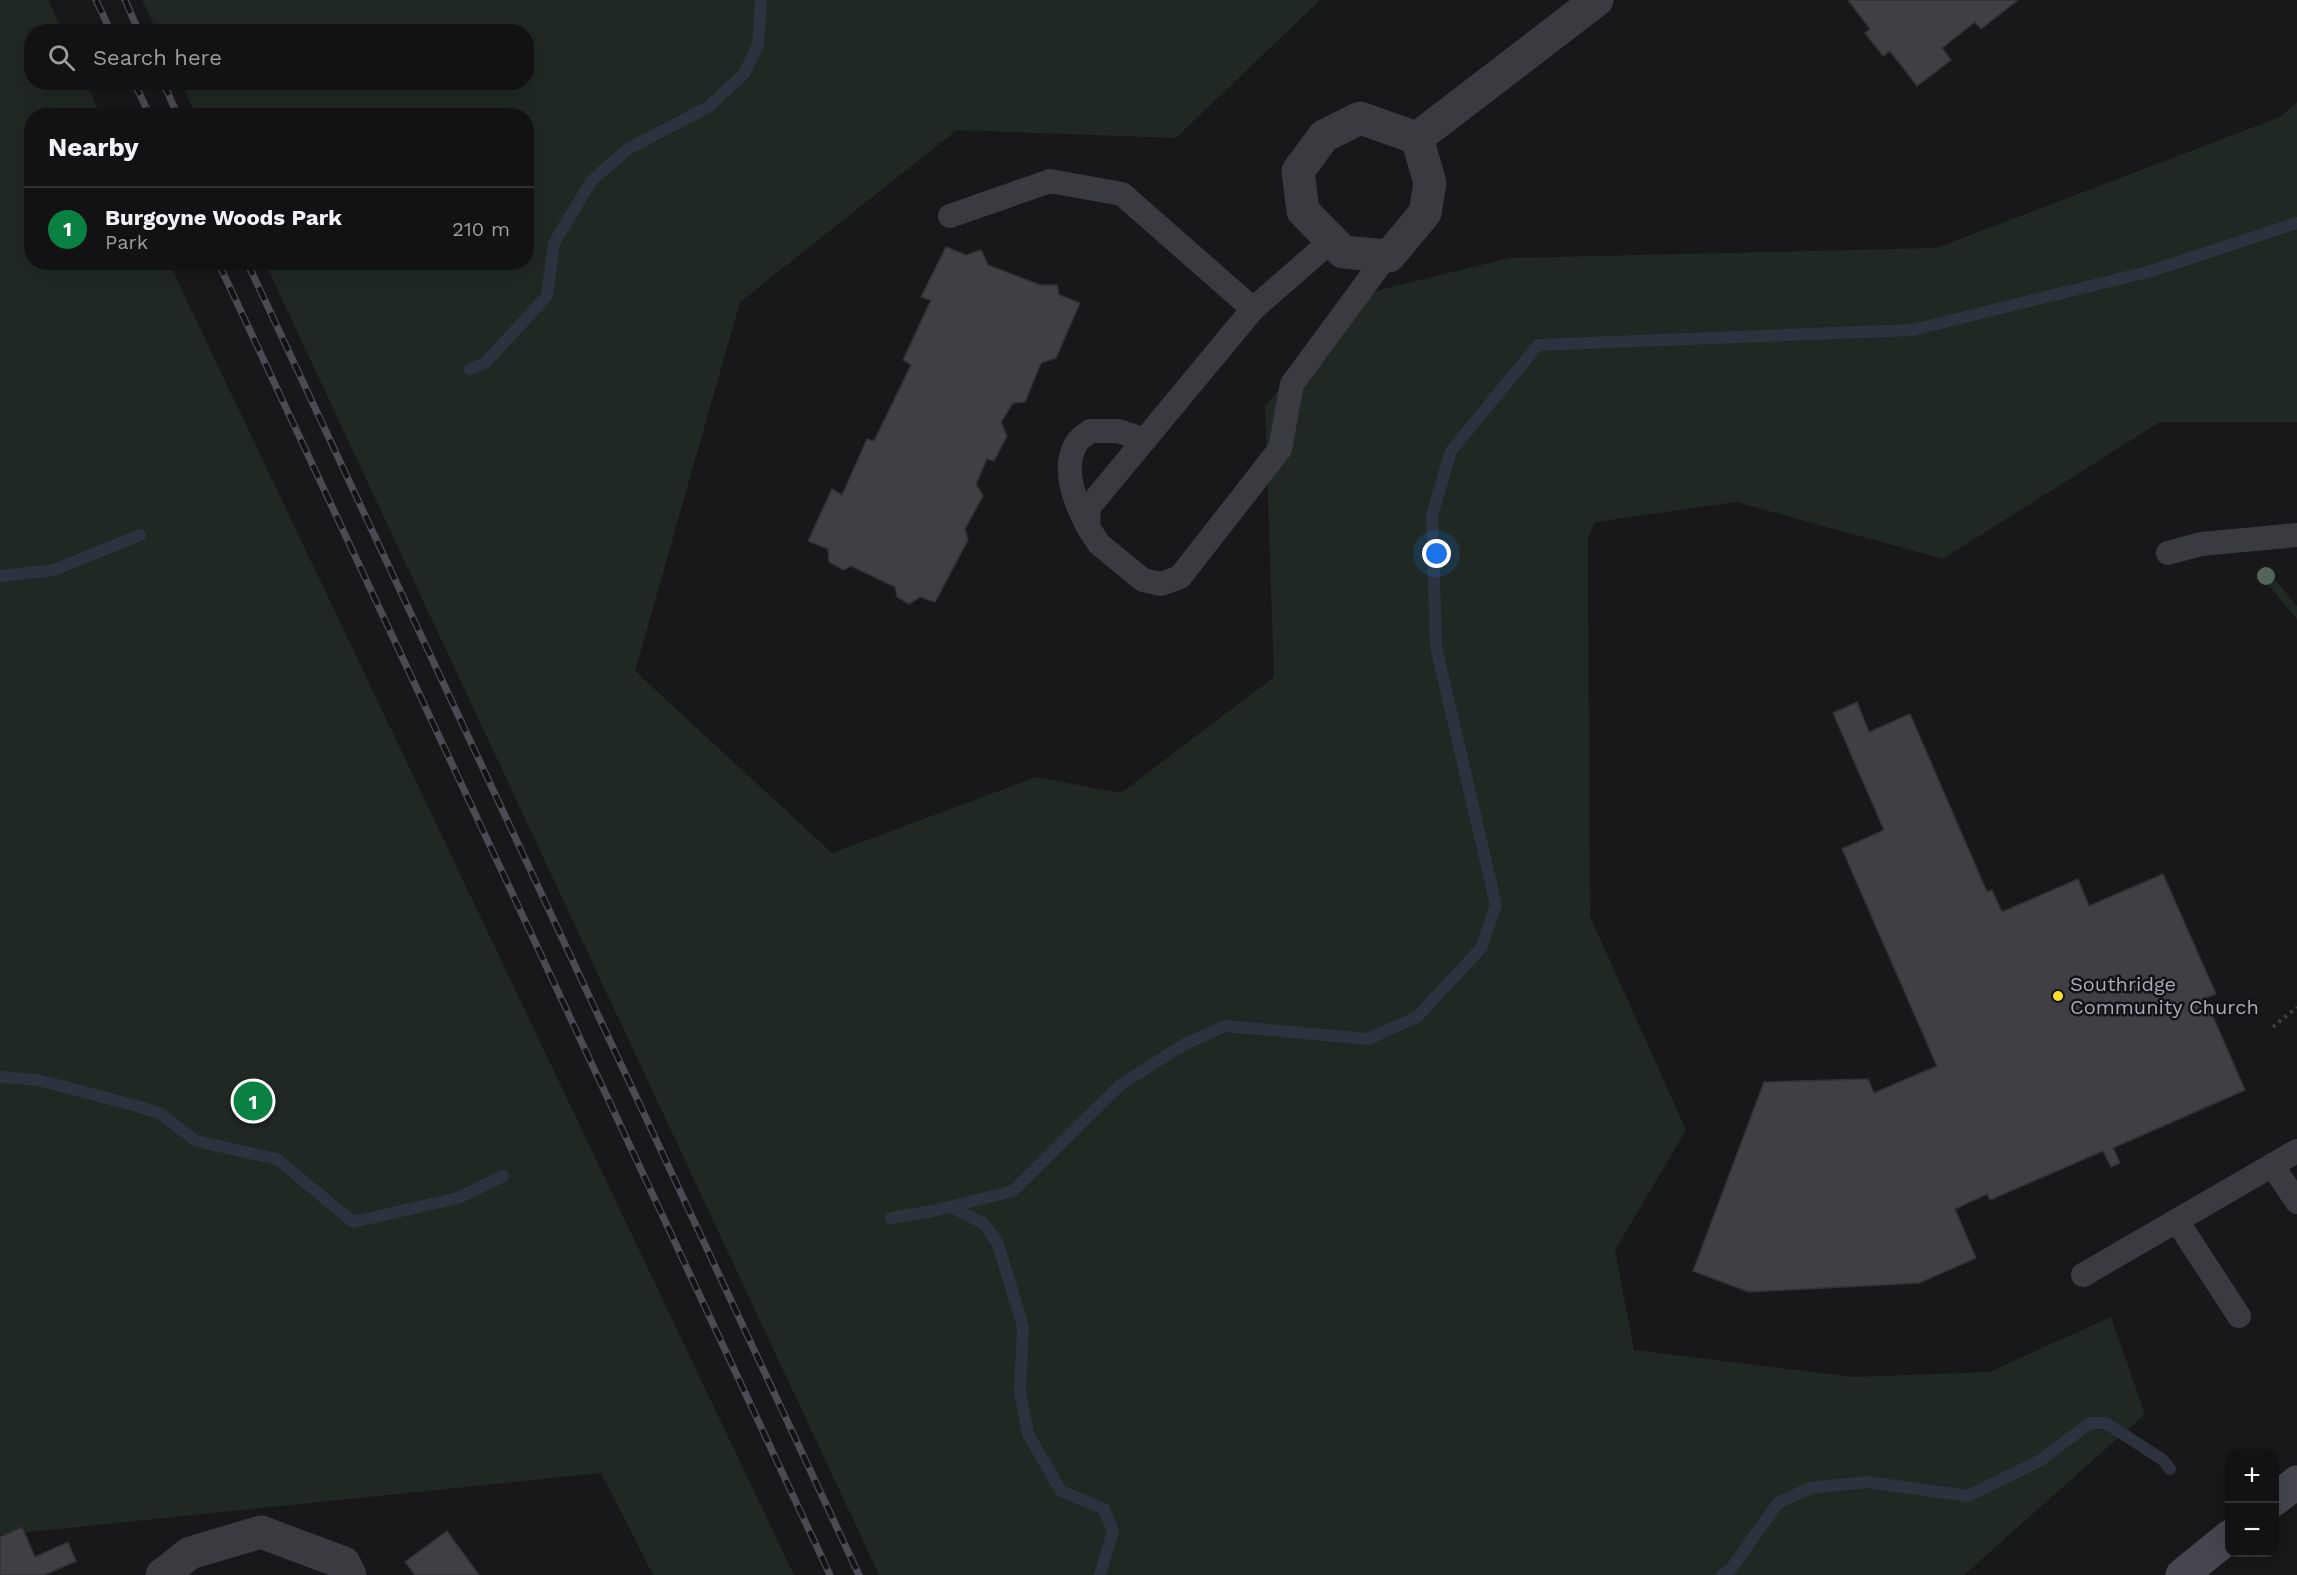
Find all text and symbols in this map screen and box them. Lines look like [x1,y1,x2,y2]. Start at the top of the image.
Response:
search box [24,24,534,90]
icon: search [45,41,78,74]
text: Search here [93,45,222,70]
text: Nearby [48,132,139,162]
text: Burgoyne Woods Park [105,205,342,230]
text: 1 [63,217,72,241]
text: 210 m [452,217,510,241]
text: Park [105,230,148,254]
your location [1422,539,1451,568]
place label: Southridge Community Church [2070,972,2259,1019]
marker: Southridge Community Church [2051,989,2065,1003]
pin: 1 [234,1078,272,1124]
map controls [2225,1449,2279,1557]
button: + [2225,1449,2279,1503]
button: − [2225,1503,2279,1557]

